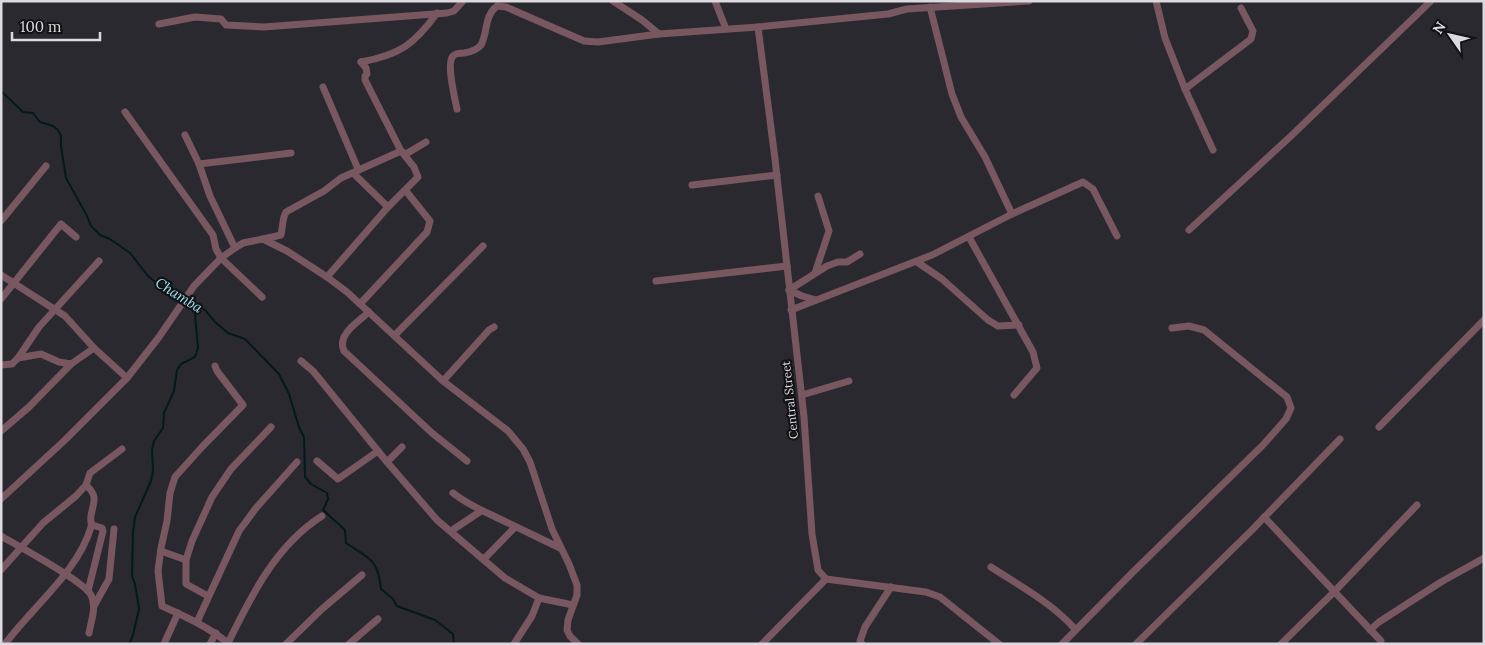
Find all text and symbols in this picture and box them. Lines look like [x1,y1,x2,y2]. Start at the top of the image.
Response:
scale bar [12,10,100,42]
north arrow [1425,10,1475,60]
text: 100 m [20,17,61,36]
text: N [1429,18,1450,37]
water label: Chamba [152,273,206,317]
street label: Central Street [778,360,801,440]

